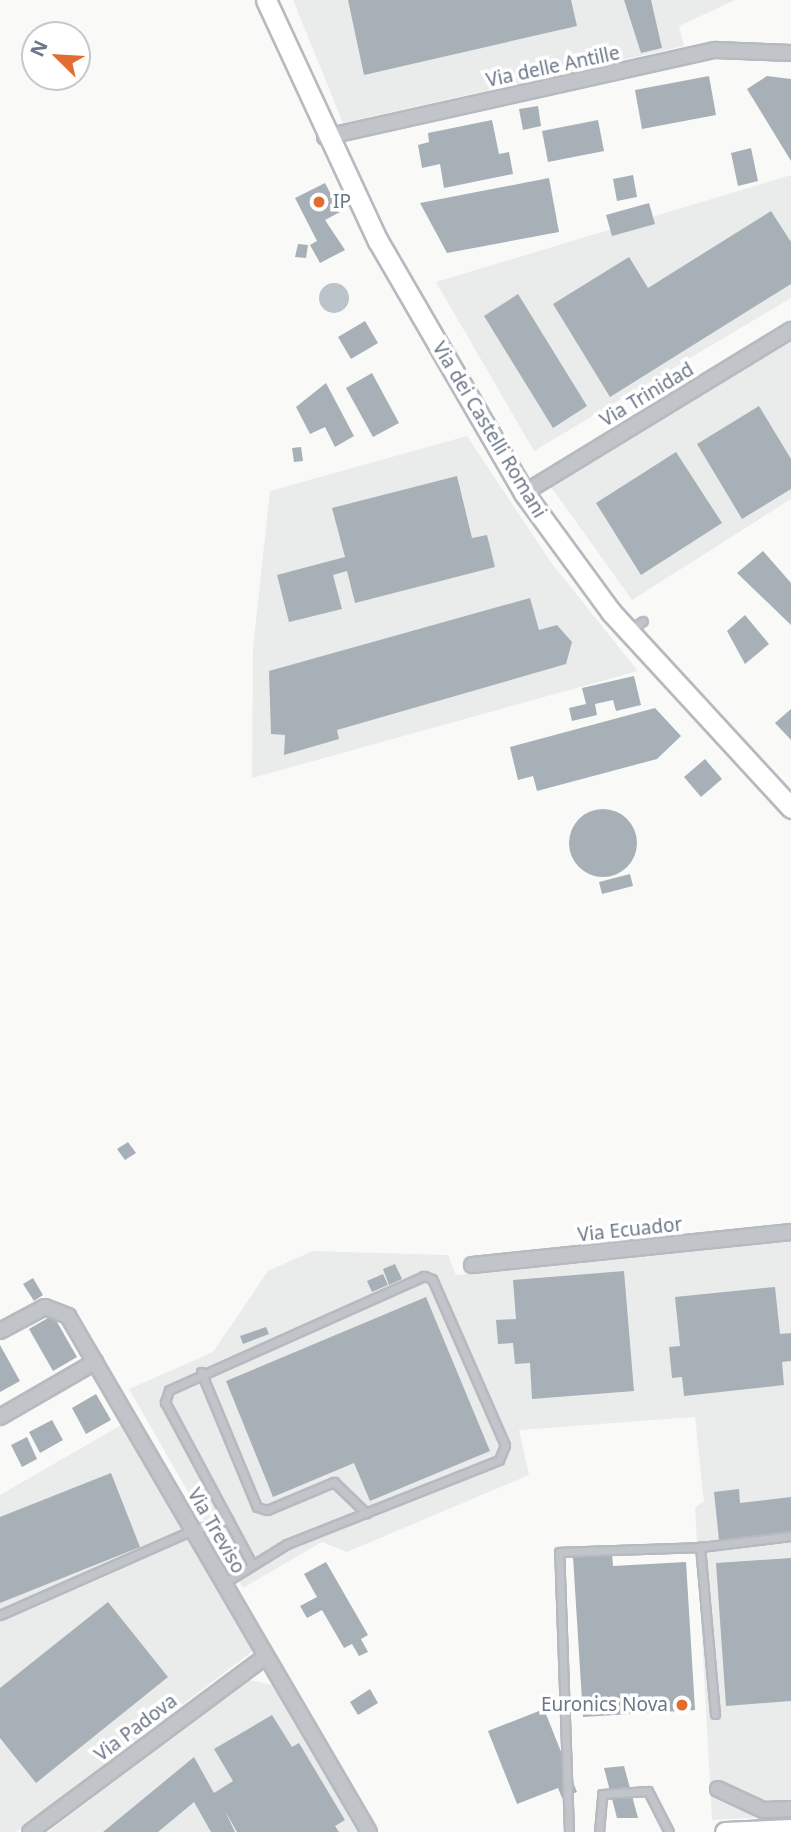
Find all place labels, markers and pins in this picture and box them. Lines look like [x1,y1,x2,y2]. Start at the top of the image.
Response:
place label: IP [333,191,351,213]
marker: IP [311,194,327,210]
place label: Euronics Nova [541,1694,668,1716]
marker: Euronics Nova [674,1697,690,1713]

